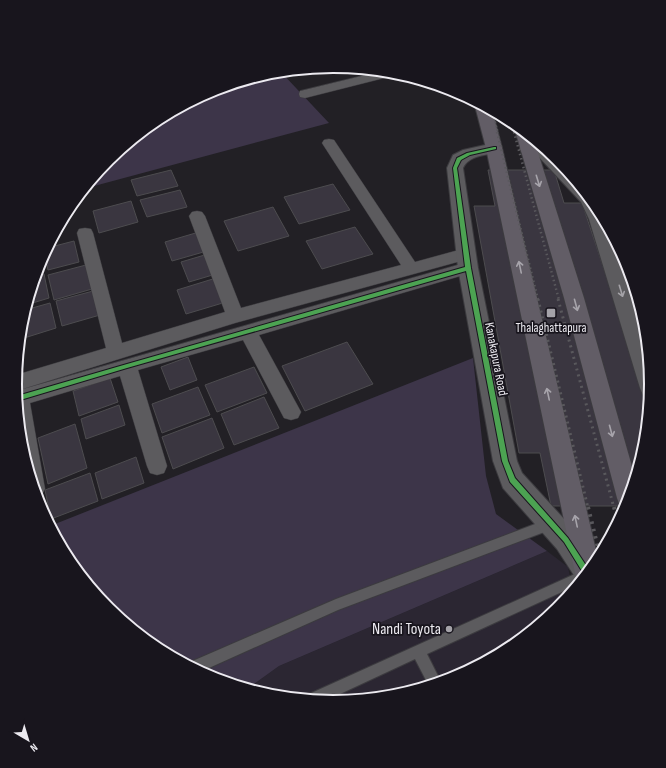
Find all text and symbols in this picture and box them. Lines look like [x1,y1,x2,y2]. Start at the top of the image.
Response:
one-way arrow [535,174,542,187]
one-way arrow [516,261,524,274]
one-way arrow [618,285,625,298]
one-way arrow [573,299,580,312]
marker: Thalaghattapura [545,307,557,319]
place label: Thalaghattapura [515,320,587,336]
street label: Kanakapura Road [481,321,511,397]
one-way arrow [544,388,552,401]
one-way arrow [607,424,615,437]
one-way arrow [572,515,580,528]
place label: Nandi Toyota [372,620,441,639]
marker: Nandi Toyota [444,624,454,634]
north arrow [8,720,48,760]
text: N [27,741,40,754]

